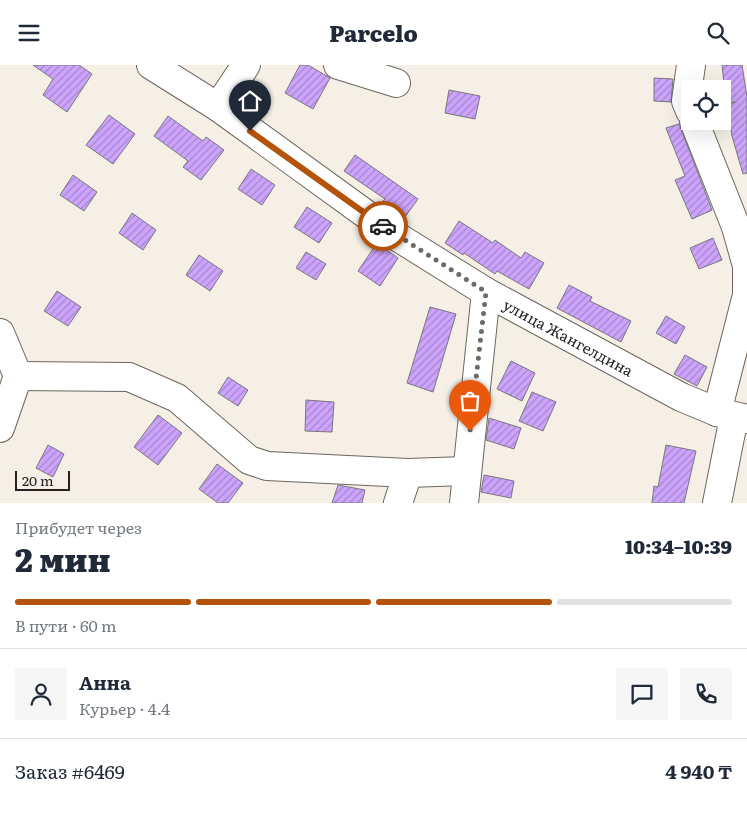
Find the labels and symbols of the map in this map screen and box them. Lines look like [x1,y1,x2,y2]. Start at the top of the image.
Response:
pin [229,80,271,131]
courier [358,201,408,251]
street label: улица Жангелдина [500,292,639,381]
pin [449,380,491,431]
scale bar [15,468,70,491]

